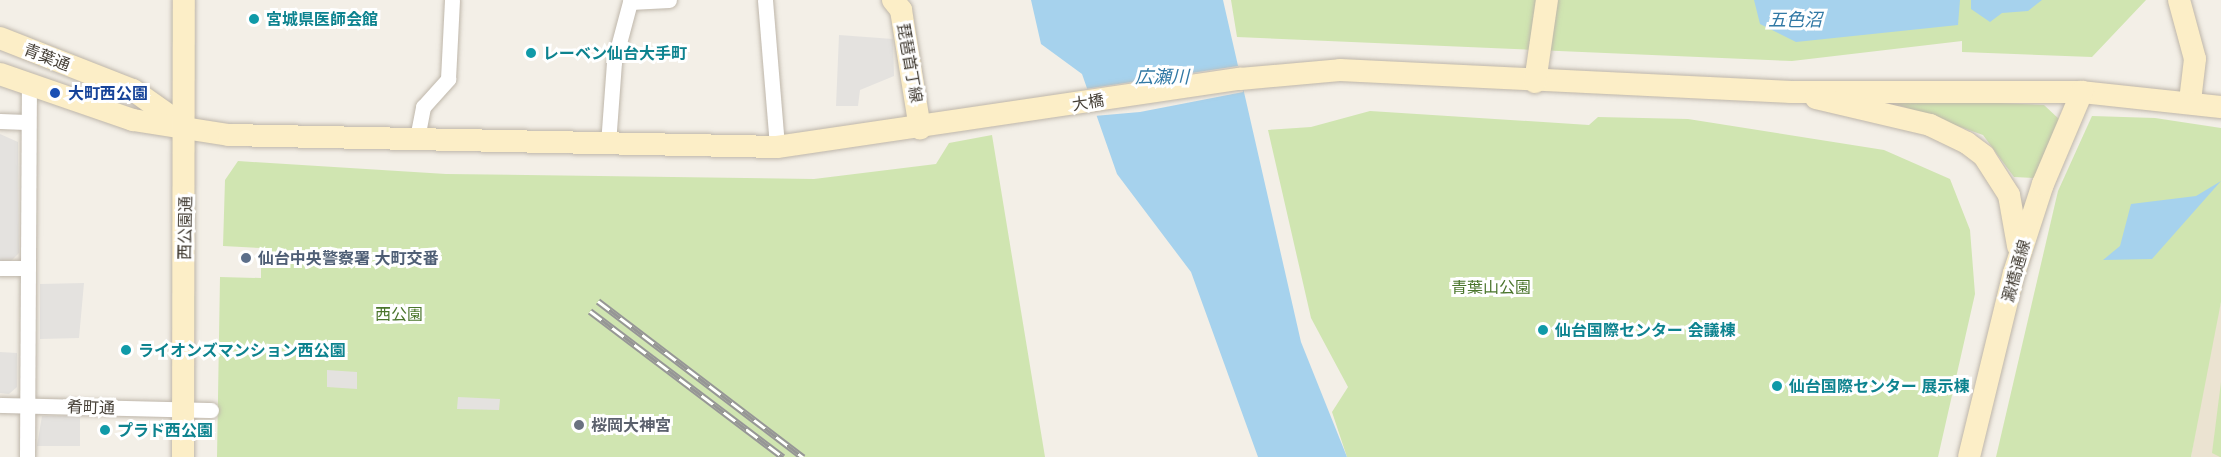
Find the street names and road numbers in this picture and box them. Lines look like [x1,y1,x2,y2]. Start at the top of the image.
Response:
street label: 琵琶首丁線 [894,22,926,104]
street label: 青葉通 [21,39,73,75]
street label: 大橋 [1071,90,1105,114]
street label: 西公園通 [175,196,195,260]
street label: 澱橋通線 [1998,238,2034,304]
street label: 肴町通 [67,397,115,417]

